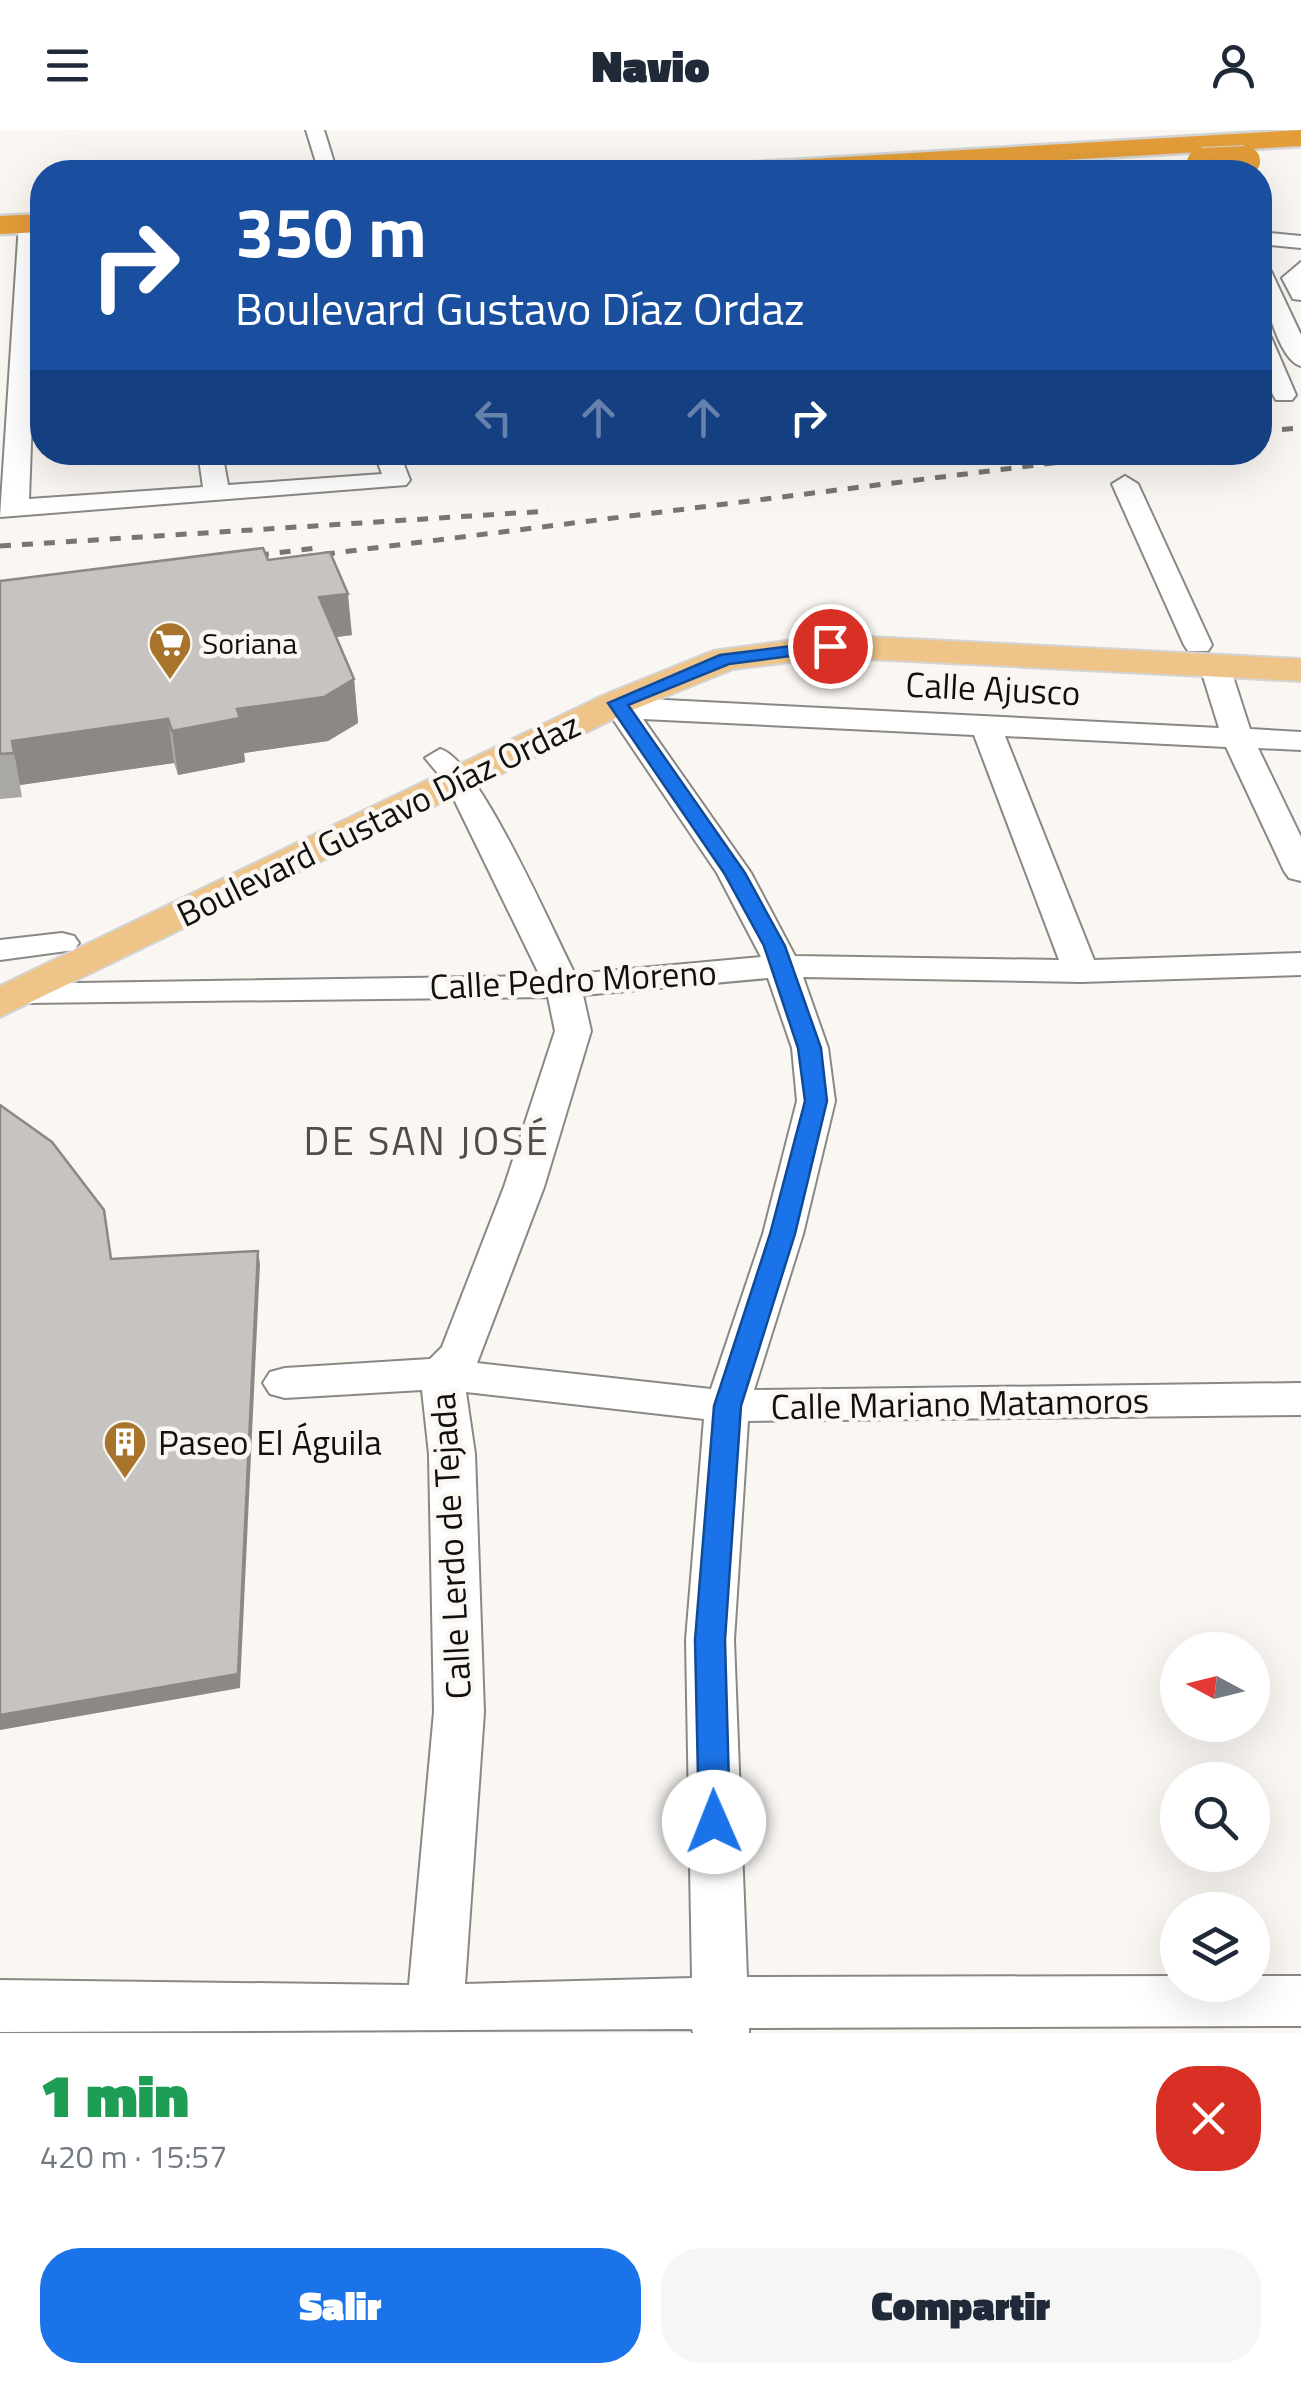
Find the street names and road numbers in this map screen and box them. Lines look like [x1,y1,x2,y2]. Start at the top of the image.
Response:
street label: Calle Ajusco [904,656,1082,720]
street label: Boulevard Gustavo Díaz Ordaz [167,698,589,940]
street label: Calle Pedro Moreno [428,945,718,1013]
street label: Calle Mariano Matamoros [770,1373,1150,1433]
street label: Calle Lerdo de Tejada [415,1391,485,1701]

